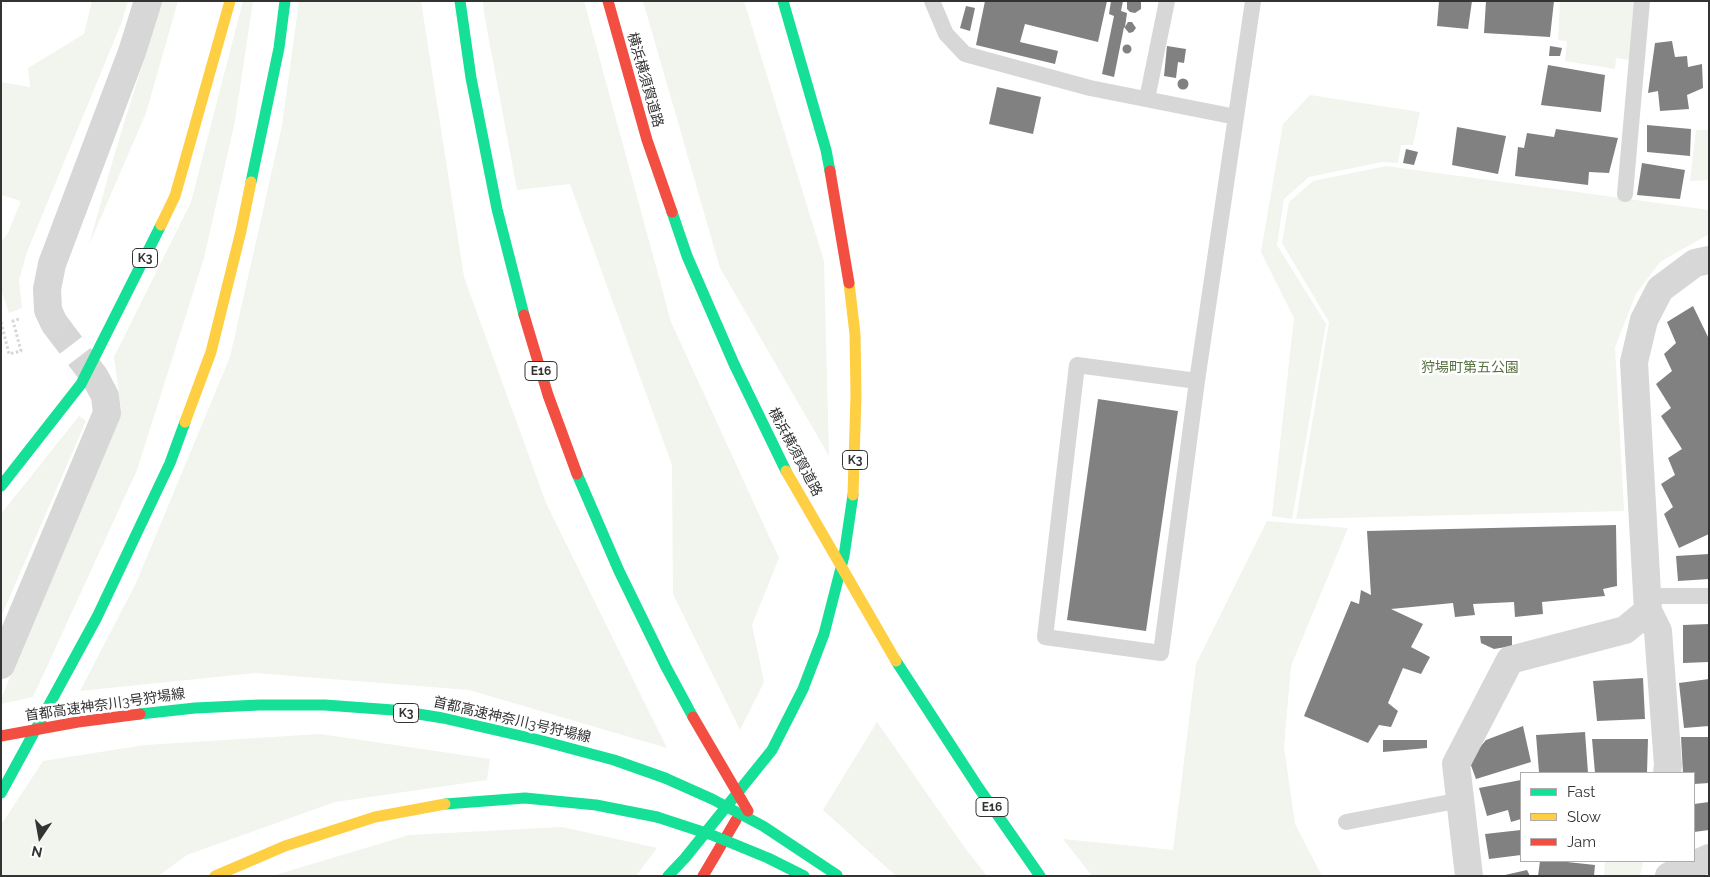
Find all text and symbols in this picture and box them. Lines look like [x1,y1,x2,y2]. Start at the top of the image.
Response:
street label: 横浜横須賀道路 [623,31,667,129]
road number: K3 [132,248,158,268]
park label: 狩場町第五公園 [1421,360,1519,376]
road number: E16 [525,362,557,381]
street label: 横浜横須賀道路 [765,405,825,499]
road number: K3 [842,450,868,470]
street label: 首都高速神奈川3号狩場線 [24,685,186,725]
street label: 首都高速神奈川3号狩場線 [431,694,593,746]
road number: K3 [394,704,418,722]
legend [1520,772,1695,862]
text: Fast [1567,783,1595,801]
road number: E16 [976,798,1008,816]
text: Slow [1567,808,1601,826]
north arrow [15,812,65,862]
text: Jam [1567,833,1596,851]
text: N [30,843,44,861]

